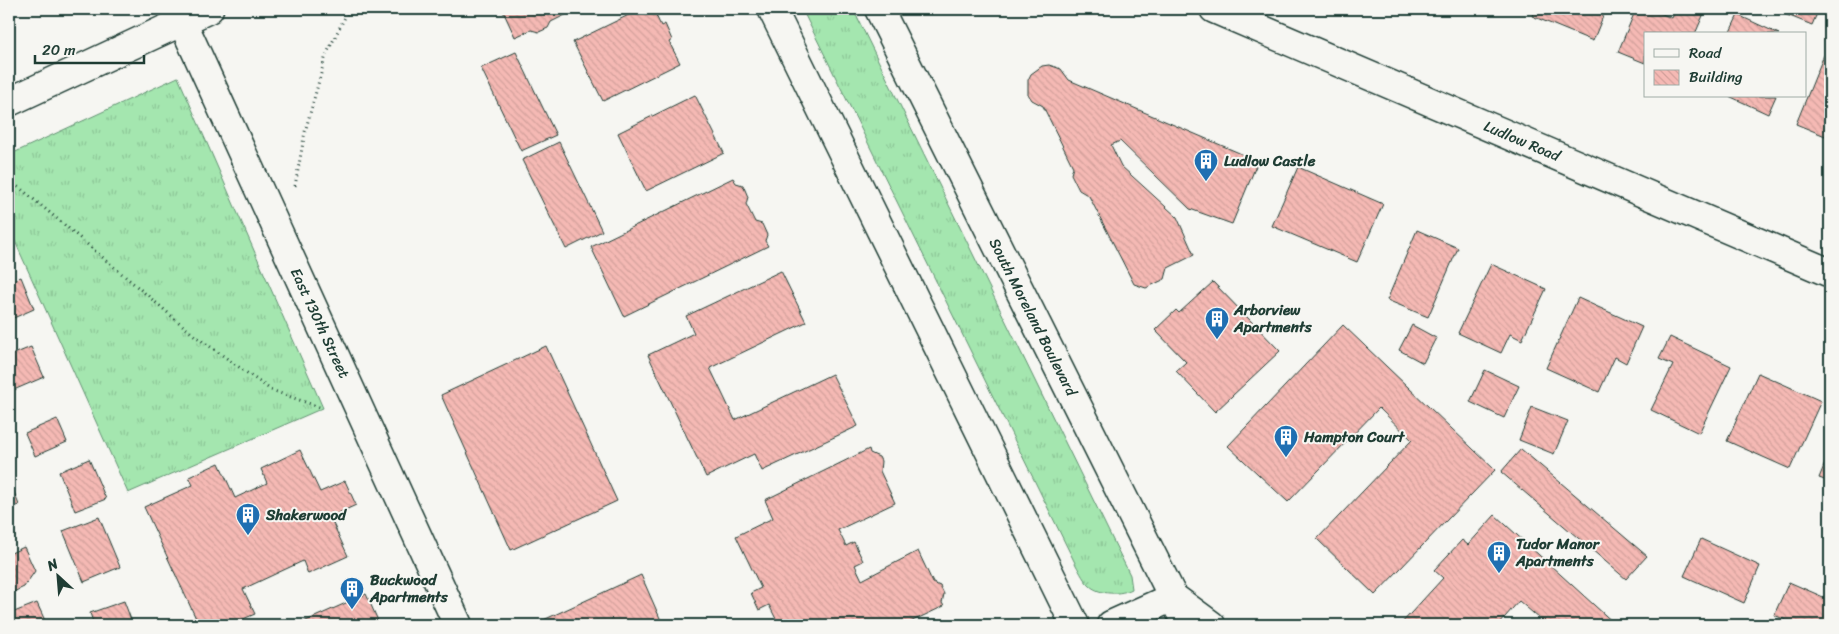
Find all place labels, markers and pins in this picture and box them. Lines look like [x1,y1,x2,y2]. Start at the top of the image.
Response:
building icon: Ludlow Castle [1193,148,1219,182]
place label: Ludlow Castle [1224,148,1316,174]
place label: Arborview Apartments [1233,297,1313,340]
building icon: Arborview Apartments [1204,306,1230,340]
building icon: Hampton Court [1273,424,1299,458]
place label: Hampton Court [1303,424,1405,450]
building icon: Shakerwood [235,502,261,536]
place label: Shakerwood [265,502,347,528]
place label: Tudor Manor Apartments [1515,531,1601,574]
building icon: Tudor Manor Apartments [1486,540,1512,574]
place label: Buckwood Apartments [369,567,449,610]
building icon: Buckwood Apartments [339,576,365,610]

